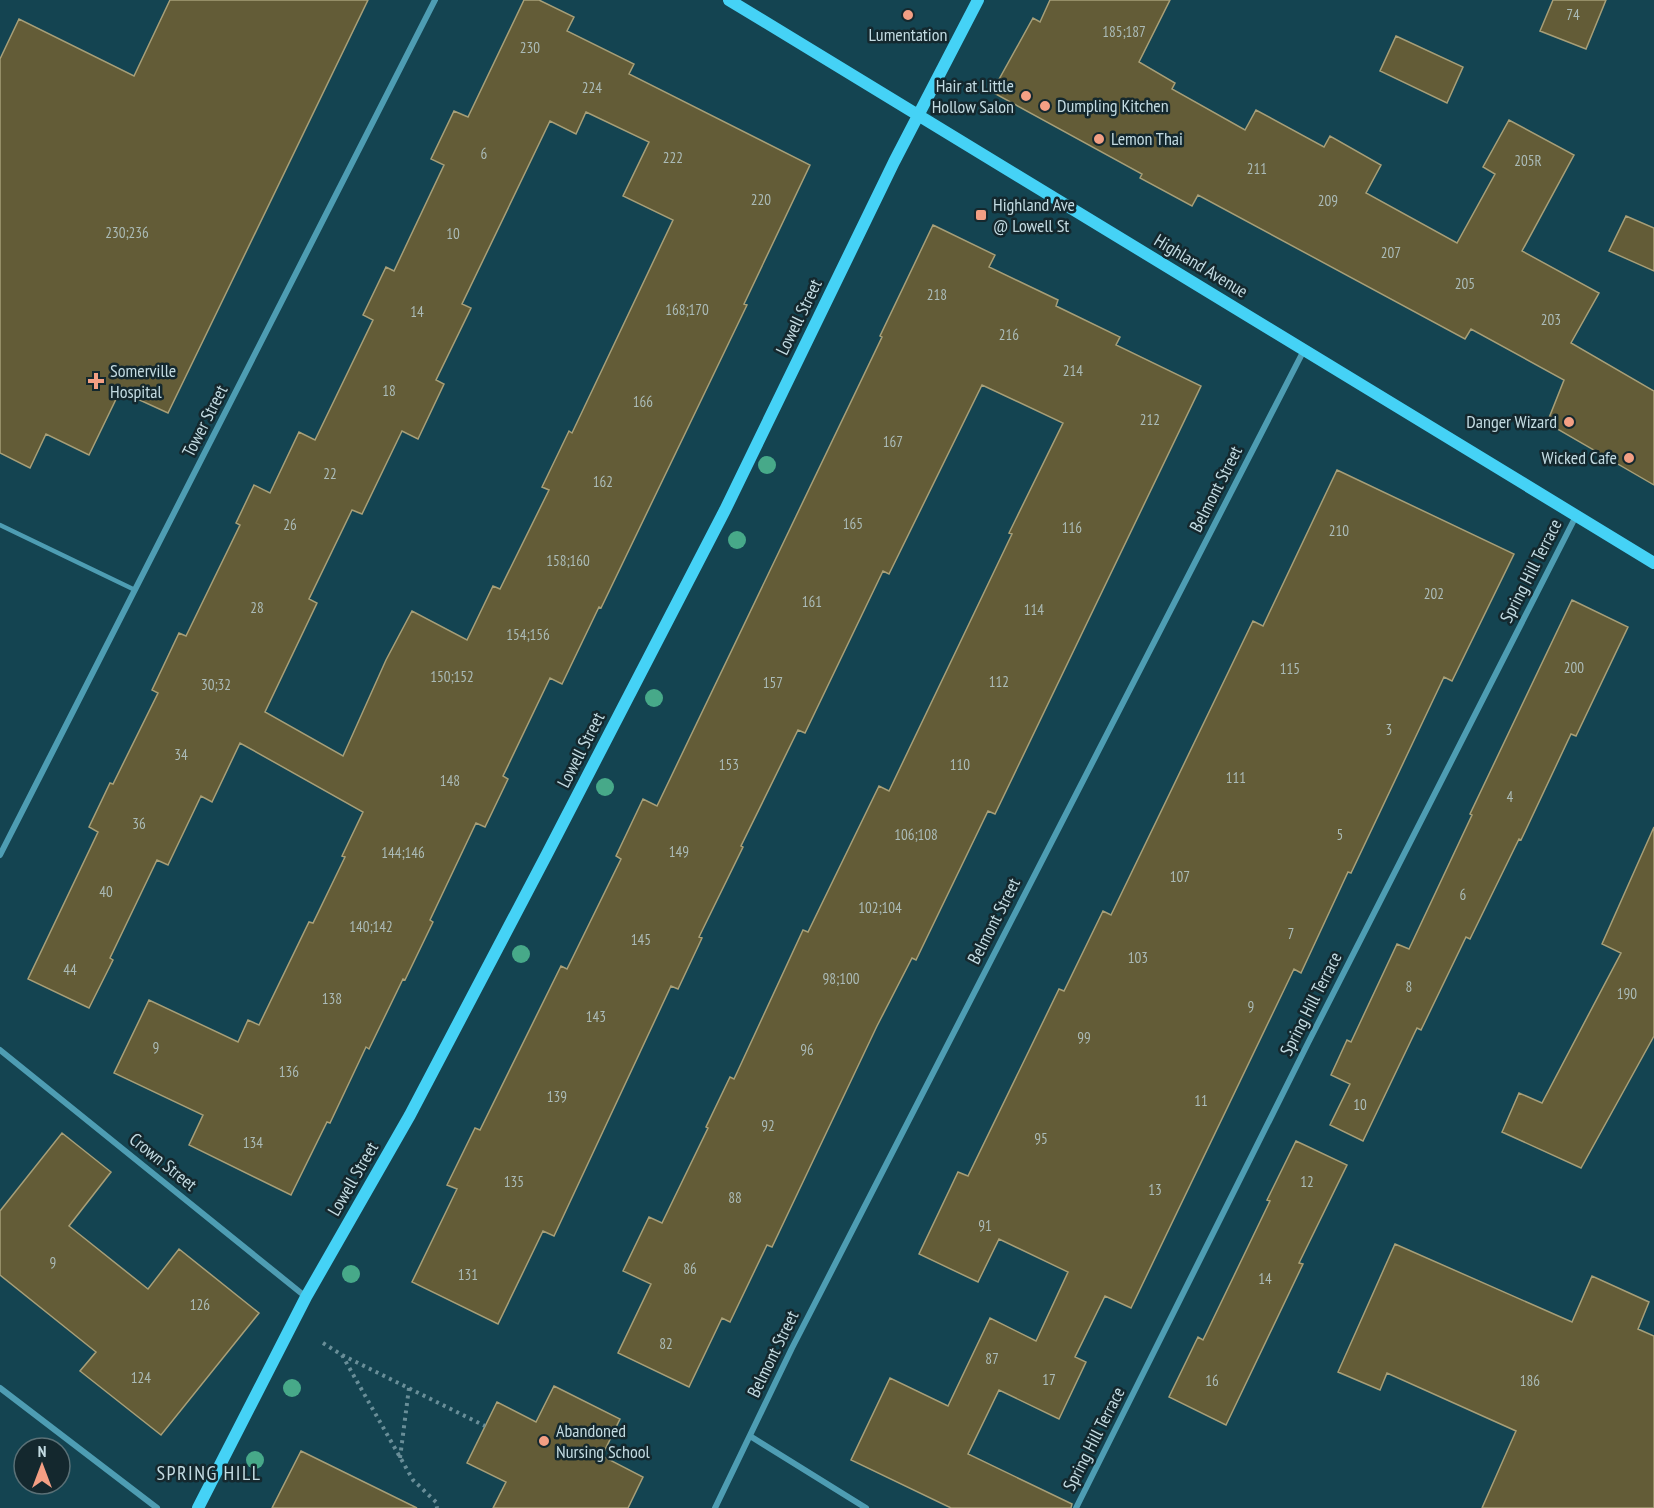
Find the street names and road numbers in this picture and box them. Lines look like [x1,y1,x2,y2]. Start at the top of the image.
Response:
street label: Highland Avenue [1150,229,1252,303]
street label: Lowell Street [770,275,827,359]
street label: Tower Street [177,381,232,461]
street label: Belmont Street [1184,442,1247,536]
street label: Spring Hill Terrace [1495,515,1567,627]
street label: Lowell Street [552,708,609,791]
street label: Belmont Street [962,874,1025,968]
street label: Spring Hill Terrace [1275,948,1347,1060]
street label: Crown Street [125,1127,202,1196]
street label: Lowell Street [322,1138,383,1220]
street label: Belmont Street [742,1307,803,1401]
street label: Spring Hill Terrace [1058,1383,1130,1495]

